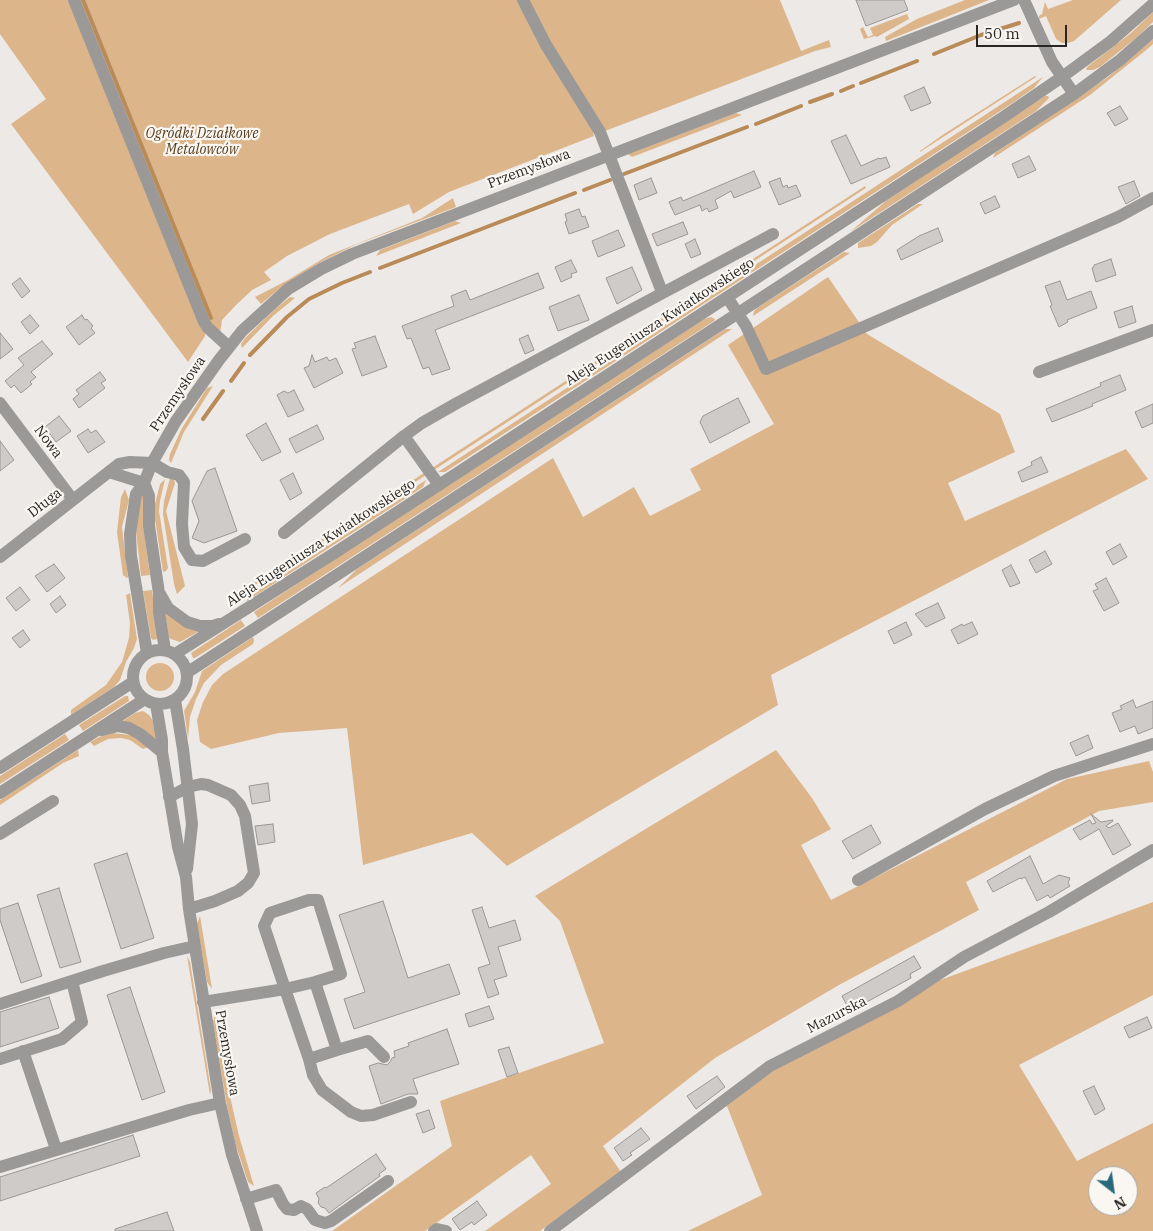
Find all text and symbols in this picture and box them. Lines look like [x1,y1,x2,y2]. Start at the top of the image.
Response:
scale bar [978,15,1069,47]
text: 50 m [984,24,1020,43]
park label: Ogródki Działkowe Metalowców [146,126,258,158]
street label: Przemysłowa [485,146,573,192]
street label: Aleja Eugeniusza Kwiatkowskiego [562,255,758,389]
street label: Przemysłowa [147,353,209,435]
street label: Nowa [30,422,66,462]
street label: Aleja Eugeniusza Kwiatkowskiego [223,476,419,610]
street label: Długa [25,485,65,521]
street label: Mazurska [804,993,870,1037]
street label: Przemysłowa [211,1009,243,1097]
north arrow [1088,1166,1138,1216]
text: N [1111,1193,1129,1214]

